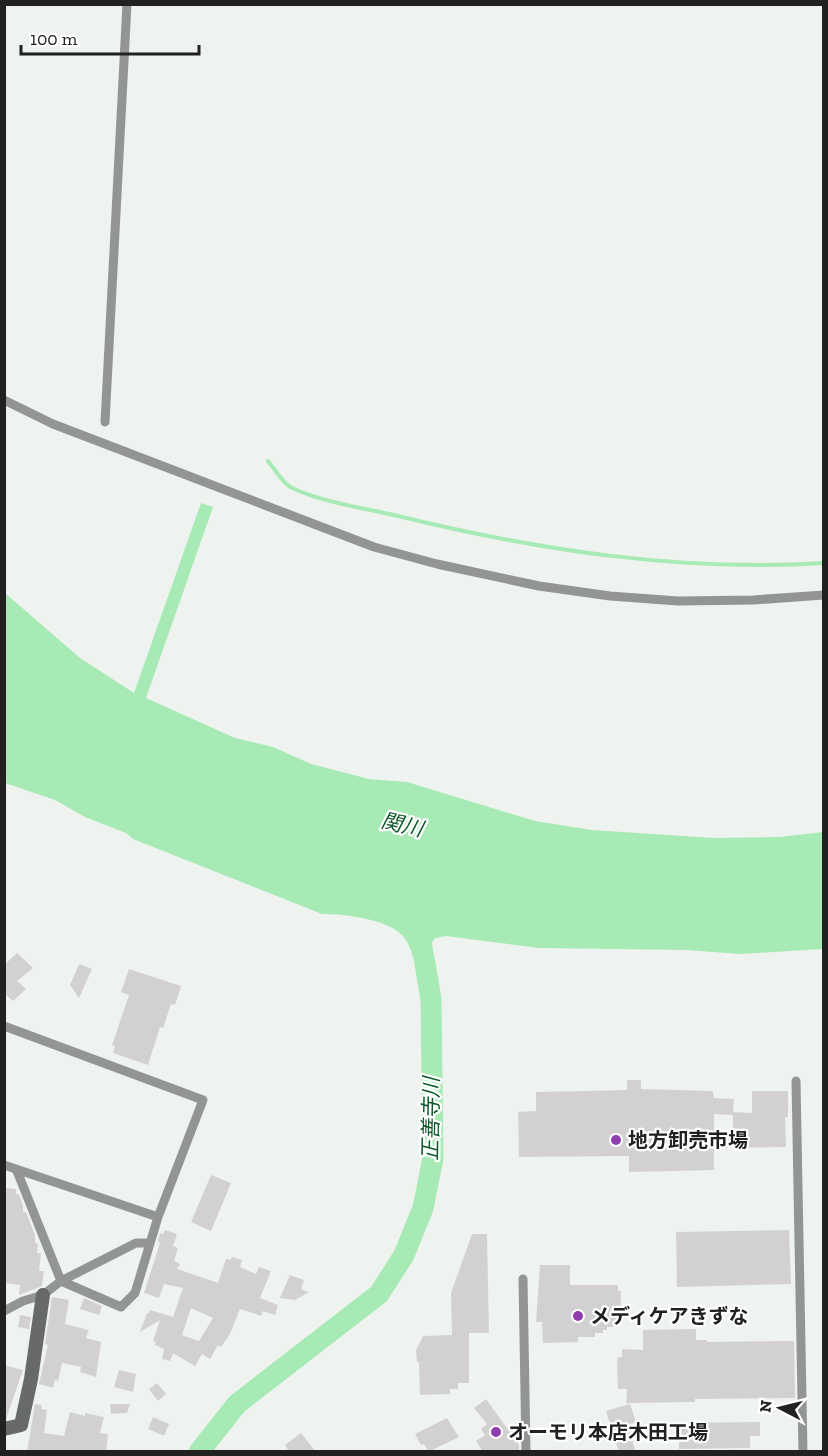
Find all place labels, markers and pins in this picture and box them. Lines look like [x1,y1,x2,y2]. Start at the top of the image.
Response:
place label: 地方卸売市場 [628,1128,748,1152]
marker: 地方卸売市場 [609,1133,623,1147]
place label: メディケアきずな [590,1304,749,1328]
marker: メディケアきずな [571,1309,585,1323]
place label: オーモリ本店木田工場 [508,1420,708,1444]
marker: オーモリ本店木田工場 [489,1425,503,1439]

